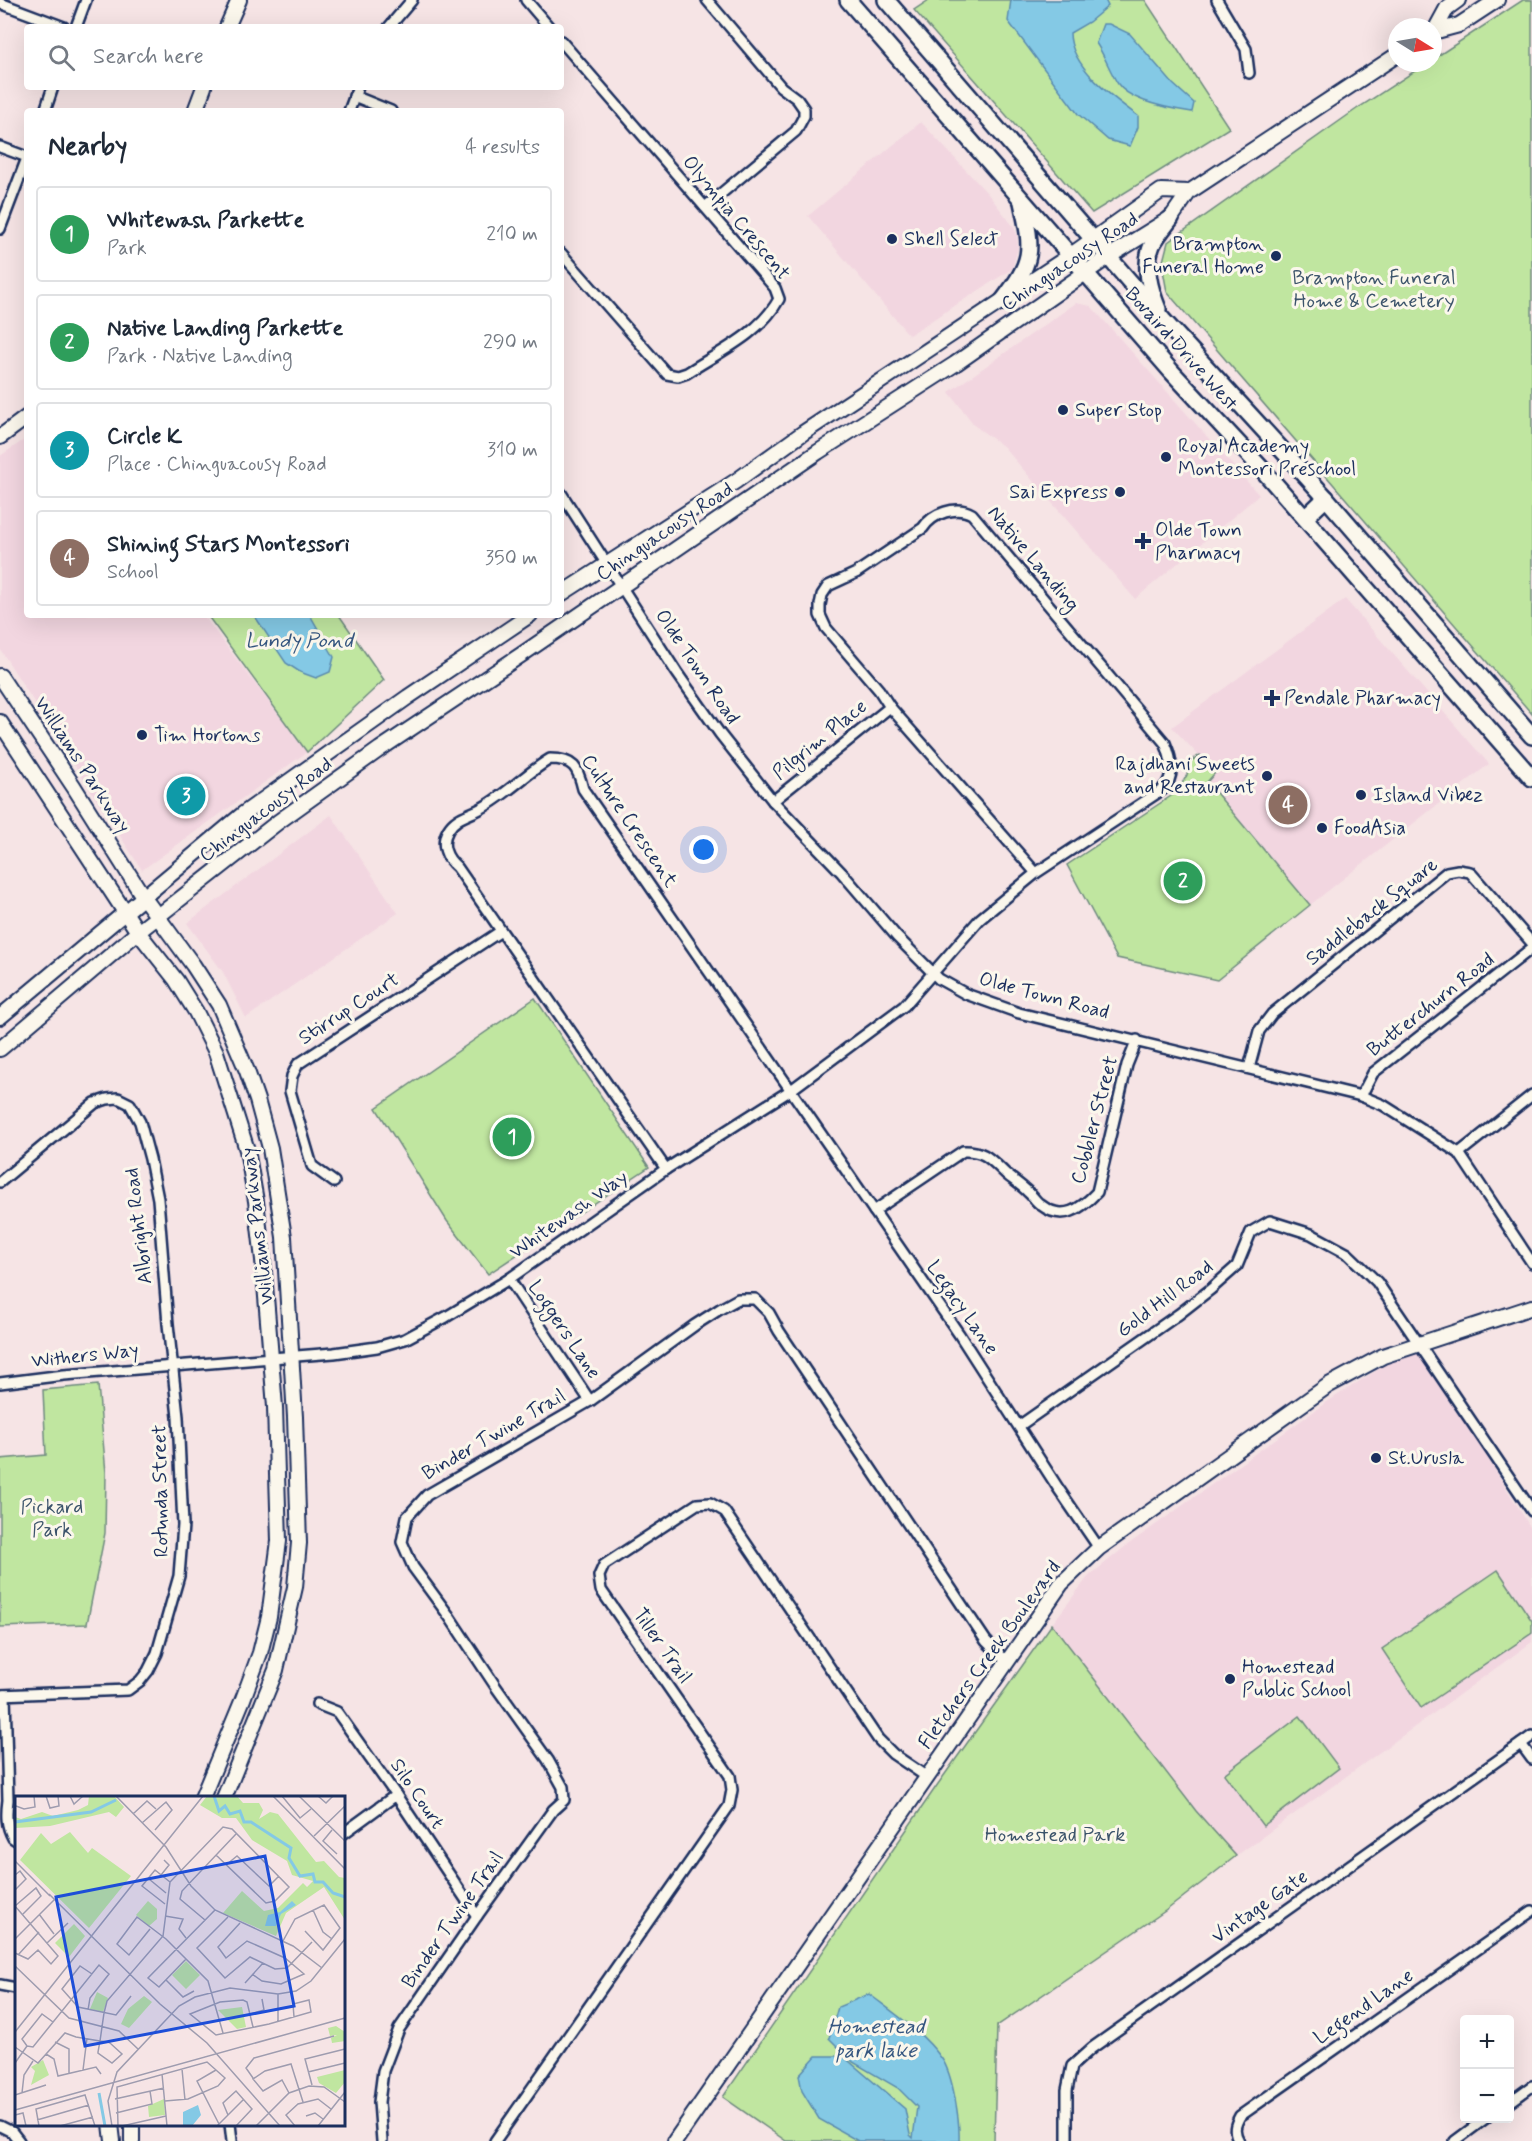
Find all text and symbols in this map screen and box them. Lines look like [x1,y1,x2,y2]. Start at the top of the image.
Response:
north arrow [1388,18,1442,72]
search box [24,24,564,90]
icon: search [45,41,78,74]
text: Search here [93,43,204,71]
text: Nearby [48,130,127,164]
text: 4 results [465,134,540,161]
street label: Olympia Crescent [676,150,796,286]
street label: Chinguacousy Road [996,206,1144,318]
text: Whitewash Parkette [107,207,304,235]
text: 1 [65,221,74,248]
text: 210 m [486,221,538,248]
place label: Shell Select [904,226,998,253]
place label: Brampton Funeral Home [1142,231,1264,281]
marker: Shell Select [885,232,899,246]
text: Park [107,235,147,262]
marker: Brampton Funeral Home [1269,249,1283,263]
park label: Brampton Funeral Home & Cemetery [1292,265,1456,315]
street label: Bovaird Drive West [1118,281,1244,417]
text: Native Landing Parkette [107,315,343,343]
text: 2 [65,329,74,356]
text: 290 m [483,329,538,356]
text: Park · Native Landing [107,343,292,370]
place label: Super Stop [1075,397,1162,424]
marker: Super Stop [1056,403,1070,417]
text: Circle K [107,423,182,451]
place label: Royal Academy Montessori Preschool [1178,433,1356,483]
text: 3 [65,437,74,464]
text: 310 m [487,437,538,464]
marker: Royal Academy Montessori Preschool [1159,450,1173,464]
text: Place · Chinguacousy Road [107,451,327,478]
street label: Chinguacousy Road [591,476,739,588]
place label: Sai Express [1009,479,1108,506]
marker: Sai Express [1113,485,1127,499]
street label: Native Landing [980,500,1085,618]
place label: Olde Town Pharmacy [1155,517,1242,567]
text: Shining Stars Montessori [107,531,350,559]
marker: Olde Town Pharmacy [1136,534,1150,548]
text: 4 [64,545,75,572]
text: 350 m [485,545,538,572]
text: School [107,559,159,586]
street label: Olde Town Road [648,604,746,730]
water label: Lundy Pond [245,627,355,655]
place label: Pendale Pharmacy [1284,685,1441,712]
street label: Williams Parkway [28,691,136,839]
marker: Pendale Pharmacy [1265,691,1279,705]
street label: Pilgrim Place [767,693,874,787]
place label: Tim Hortons [154,722,261,749]
marker: Tim Hortons [135,728,149,742]
street label: Culture Crescent [574,749,684,893]
street label: Chinguacousy Road [194,751,338,869]
place label: Rajdhani Sweets and Restaurant [1115,751,1255,801]
marker: Rajdhani Sweets and Restaurant [1260,769,1274,783]
pin: 3 [166,774,206,818]
pin: 4 [1268,782,1308,828]
place label: Island Vibez [1373,782,1483,809]
marker: Island Vibez [1354,788,1368,802]
place label: FoodAsia [1334,815,1406,842]
marker: FoodAsia [1315,821,1329,835]
your location [689,835,718,864]
street label: Saddleback Square [1300,852,1444,972]
pin: 2 [1164,858,1202,904]
street label: Butterchurn Road [1362,947,1500,1063]
street label: Stirrup Court [293,966,405,1052]
street label: Olde Town Road [976,966,1112,1026]
street label: Cobbler Street [1065,1053,1125,1187]
pin: 1 [492,1114,532,1160]
street label: Williams Parkway [235,1146,281,1306]
street label: Whitewash Way [504,1164,634,1266]
street label: Albright Road [118,1166,160,1286]
street label: Gold Hill Road [1111,1254,1219,1344]
street label: Legacy Lane [918,1255,1004,1362]
street label: Loggers Lane [519,1275,607,1386]
street label: Withers Way [30,1337,140,1375]
street label: Binder Twine Trail [417,1383,571,1487]
street label: Rotunda Street [146,1424,176,1558]
place label: St.Urusla [1388,1445,1465,1472]
marker: St.Urusla [1369,1451,1383,1465]
park label: Pickard Park [21,1494,83,1544]
street label: Fletchers Creek Boulevard [912,1555,1068,1755]
street label: Tiller Trail [626,1603,698,1689]
place label: Homestead Public School [1242,1654,1351,1704]
marker: Homestead Public School [1223,1672,1237,1686]
street label: Silo Court [383,1753,451,1835]
inset map [15,1796,345,2126]
park label: Homestead Park [985,1822,1125,1849]
street label: Binder Twine Trail [396,1846,510,1994]
street label: Vintage Gate [1206,1864,1314,1950]
street label: Legend Lane [1309,1963,1420,2053]
water label: Homestead park lake [828,2013,927,2065]
map controls [1460,2015,1514,2123]
button: + [1460,2015,1514,2069]
button: − [1460,2069,1514,2123]

